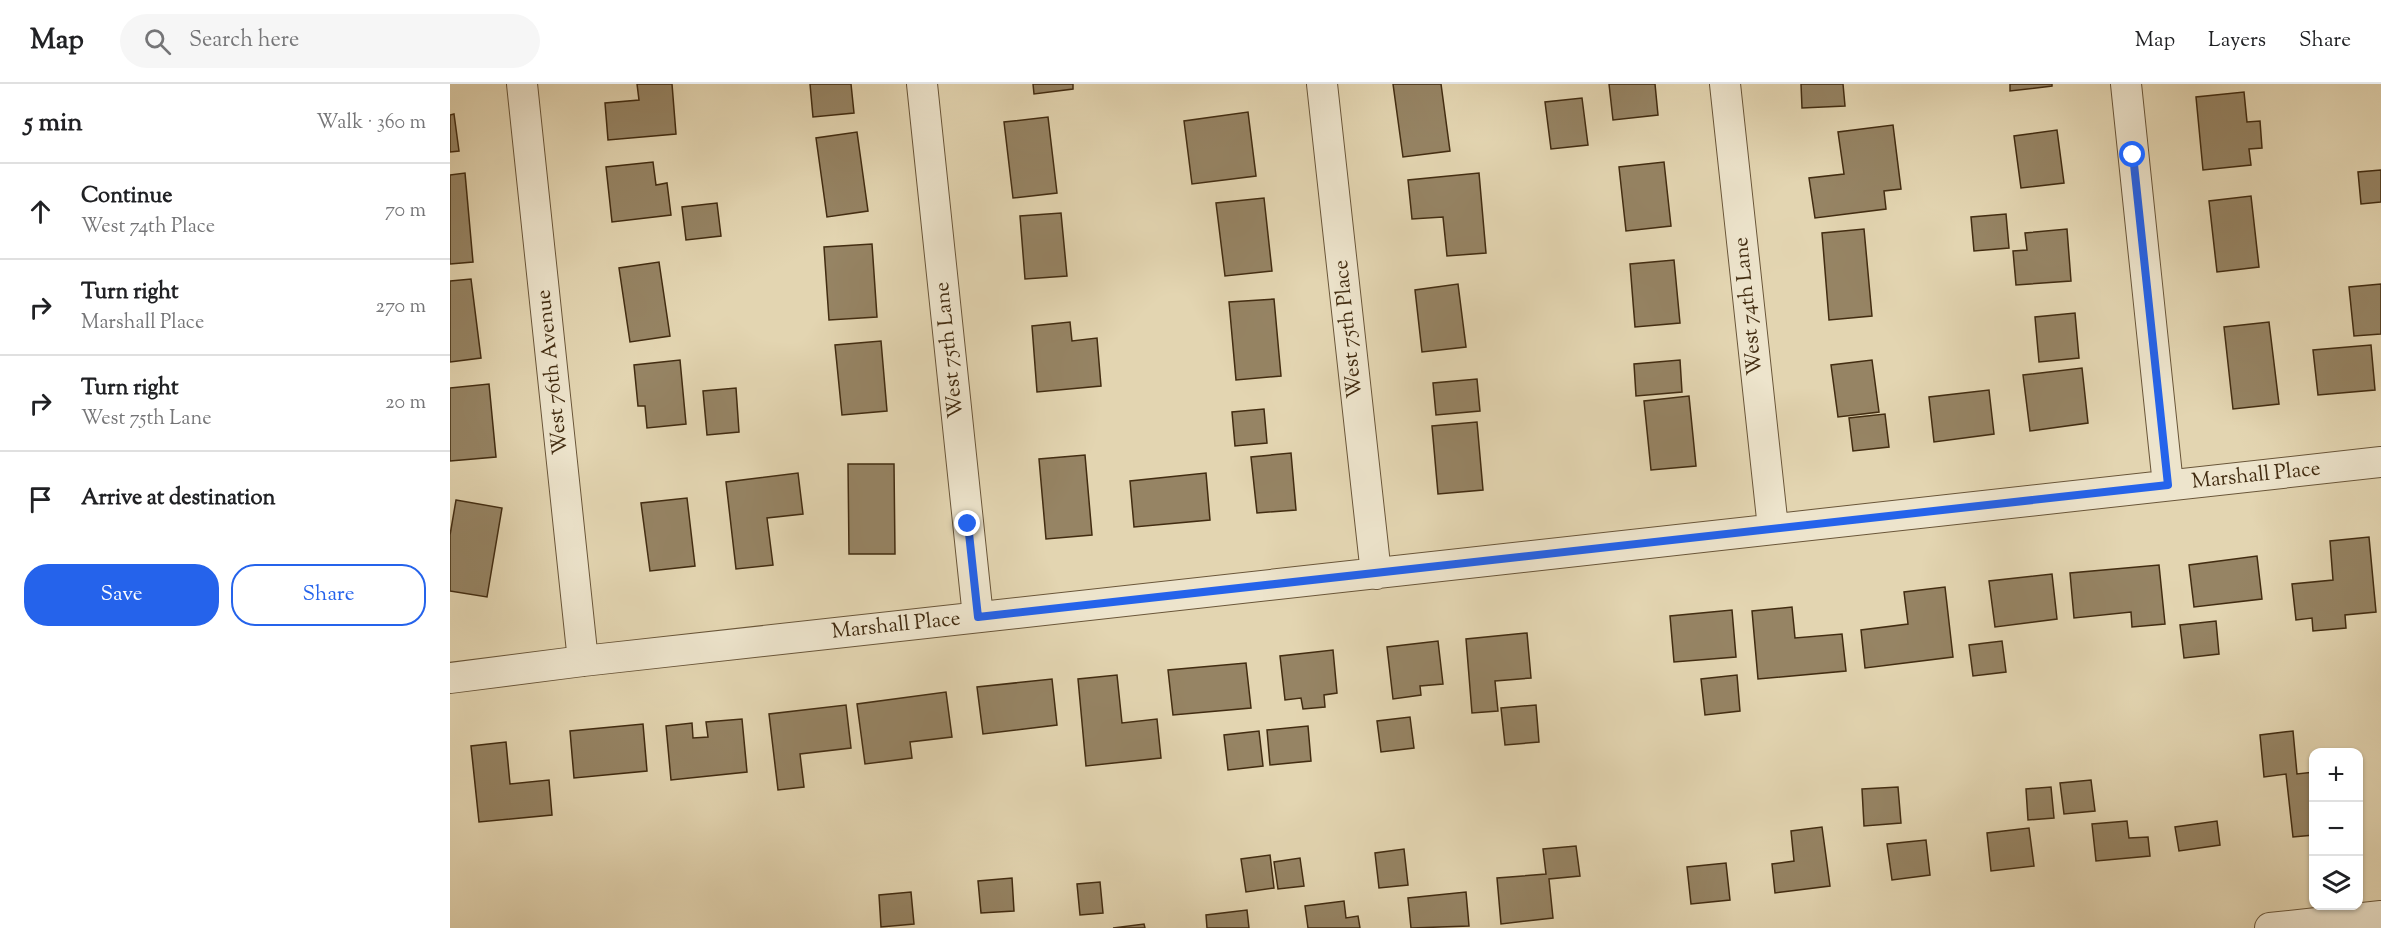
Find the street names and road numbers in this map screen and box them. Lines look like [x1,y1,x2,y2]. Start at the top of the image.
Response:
street label: West 74th Lane [1727,235,1771,377]
street label: West 75th Place [1327,258,1371,400]
street label: West 75th Lane [928,280,972,420]
street label: West 76th Avenue [529,288,577,456]
street label: Marshall Place [2190,454,2322,498]
street label: Marshall Place [830,604,962,648]

